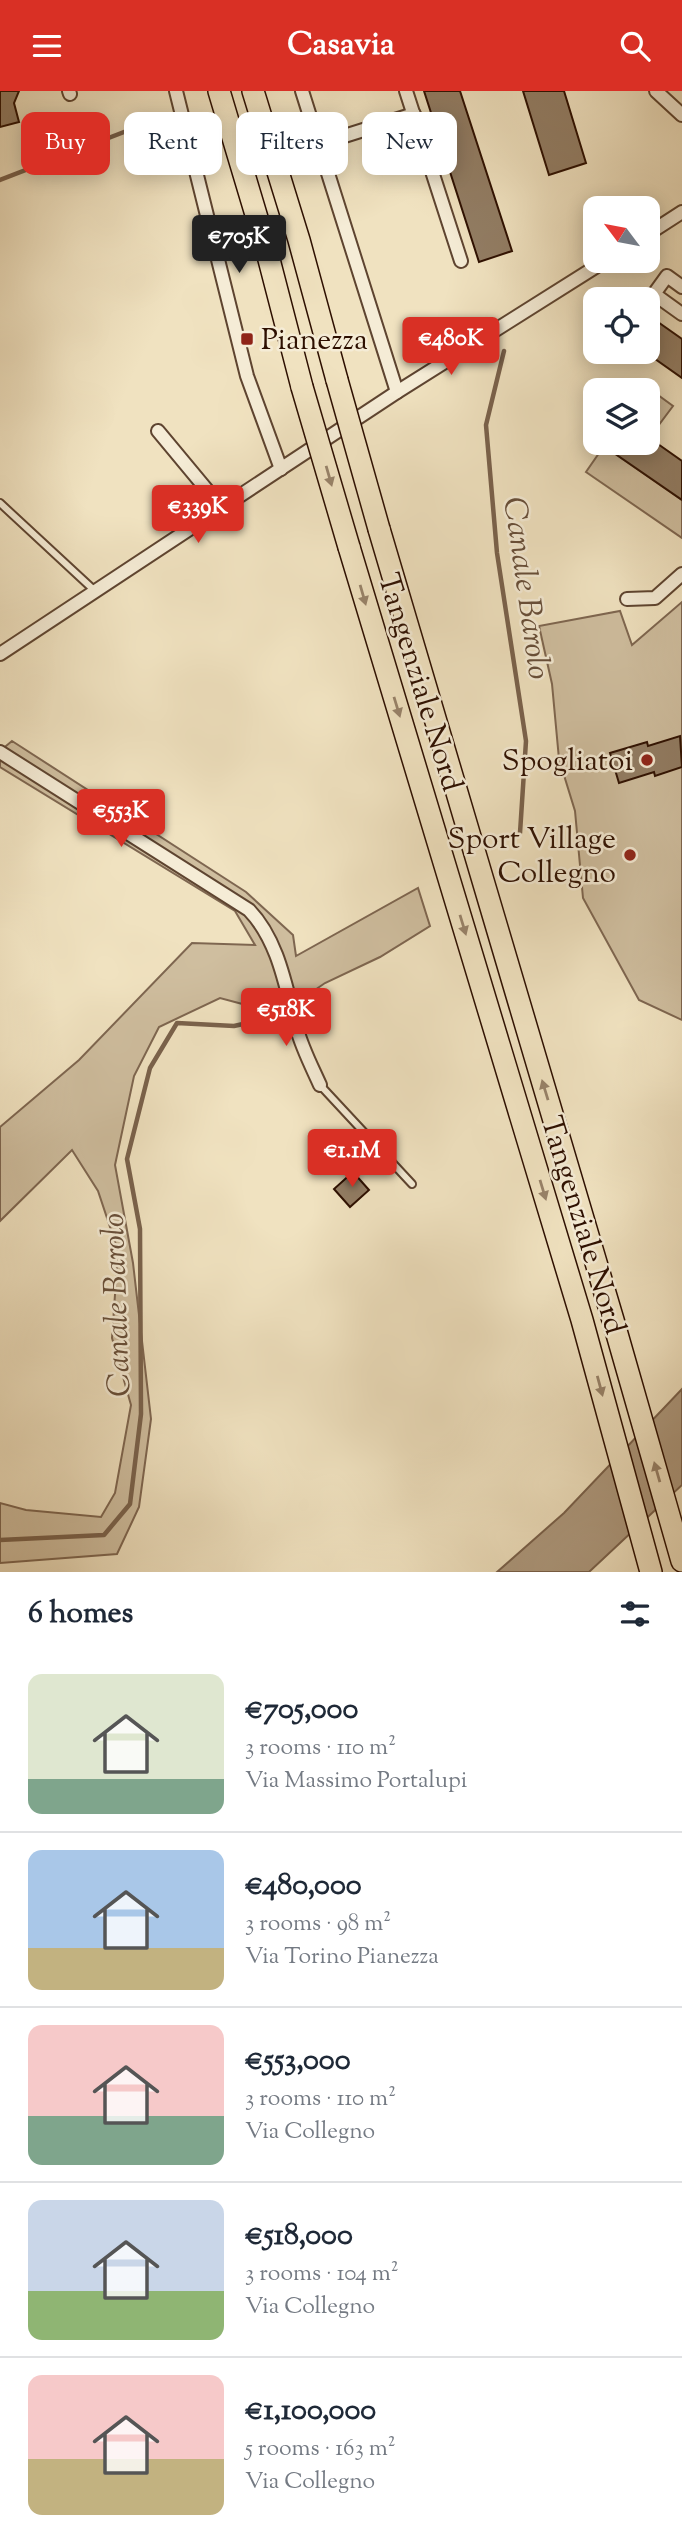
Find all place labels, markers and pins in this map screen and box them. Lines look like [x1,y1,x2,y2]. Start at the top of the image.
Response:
pin: €705K [190,215,288,275]
pin: €480K [402,317,500,377]
place label: Pianezza [261,320,368,363]
marker: Pianezza [239,331,255,347]
pin: €339K [149,485,247,545]
place label: Spogliatoi [502,741,633,784]
marker: Spogliatoi [639,752,655,768]
pin: €553K [72,789,170,849]
place label: Sport Village Collegno [448,819,616,896]
marker: Sport Village Collegno [622,847,638,863]
pin: €518K [237,989,335,1048]
pin: €1.1M [303,1129,401,1189]

